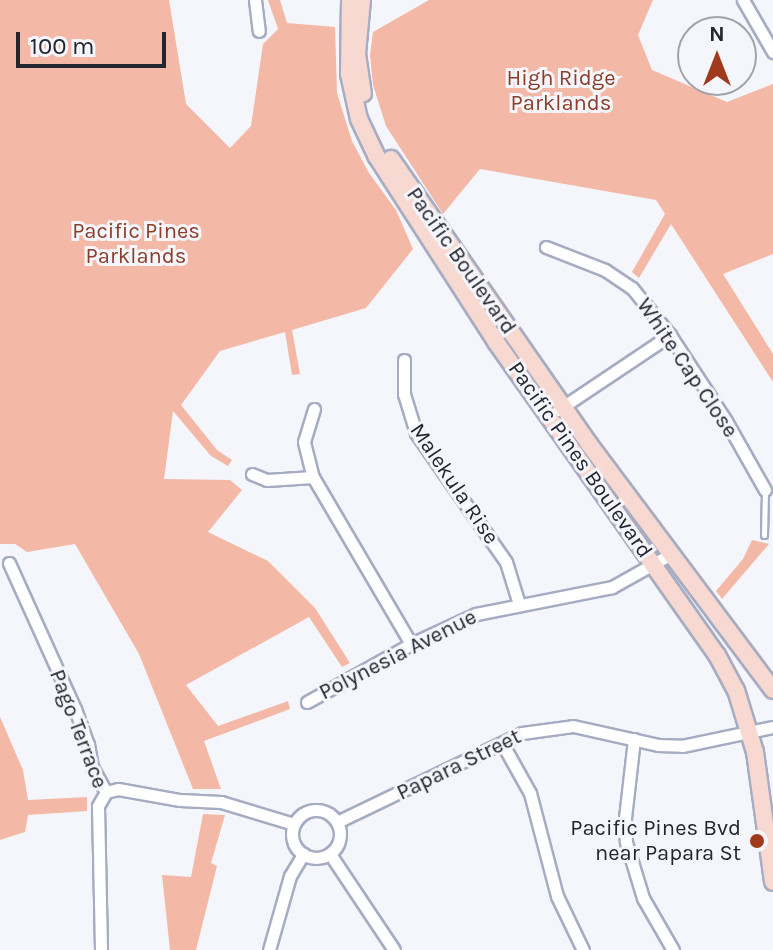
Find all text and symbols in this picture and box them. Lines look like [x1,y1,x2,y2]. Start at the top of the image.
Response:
scale bar [20,16,170,66]
north arrow [677,16,757,96]
text: N [709,21,725,47]
text: 100 m [30,32,95,60]
park label: High Ridge Parklands [507,65,615,116]
street label: Pacific Boulevard [400,182,522,340]
park label: Pacific Pines Parklands [72,218,200,270]
street label: White Cap Close [631,293,743,443]
street label: Pacific Pines Boulevard [502,357,658,563]
street label: Malekula Rise [404,418,504,550]
street label: Polynesia Avenue [315,604,481,706]
street label: Pago Terrace [43,666,113,792]
street label: Papara Street [393,724,525,806]
place label: Pacific Pines Bvd near Papara St [570,815,741,866]
marker: Pacific Pines Bvd near Papara St [748,832,766,850]

